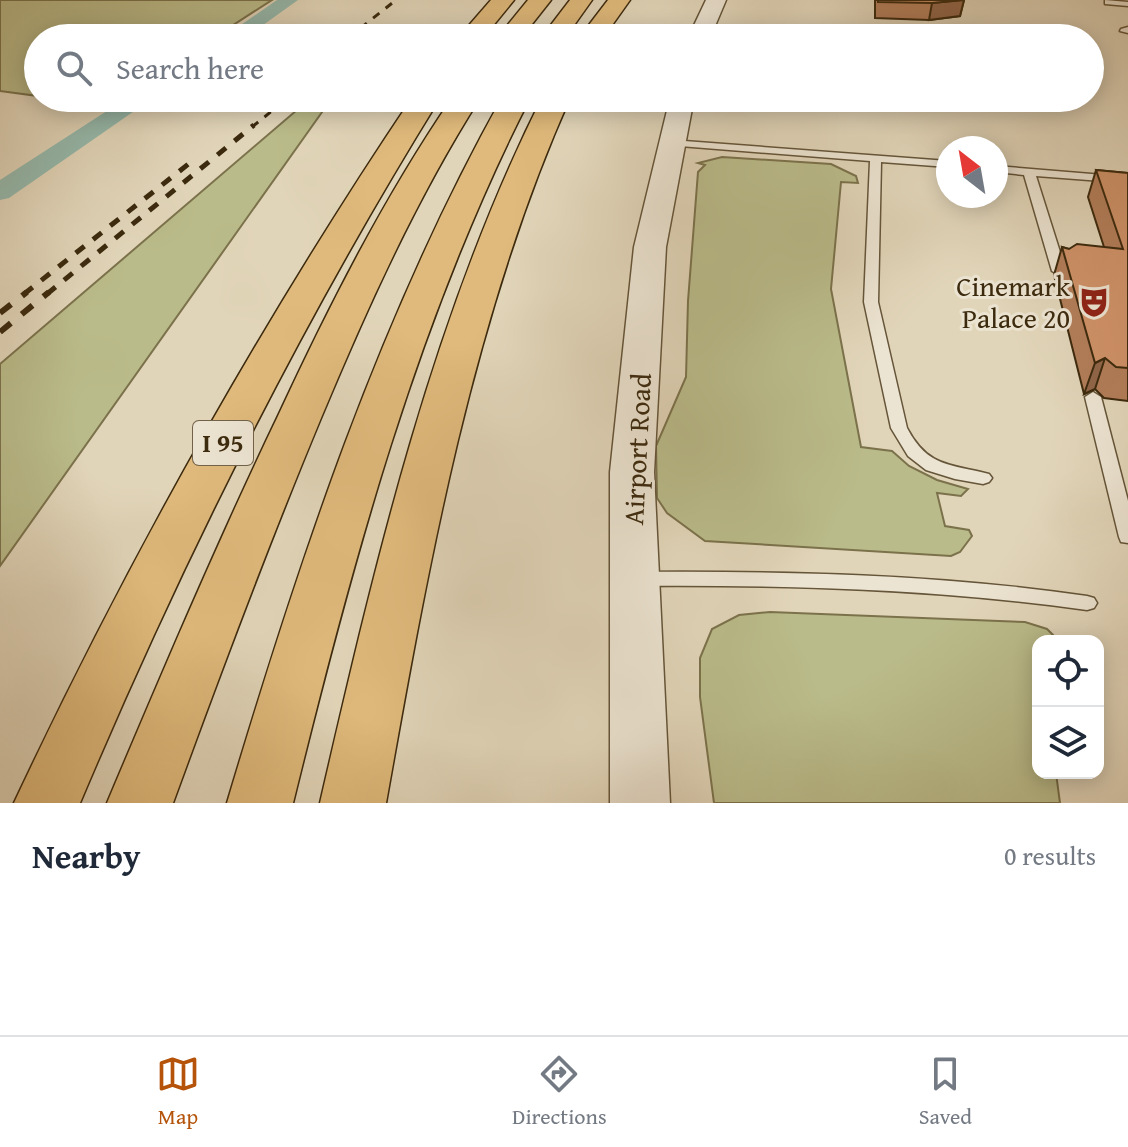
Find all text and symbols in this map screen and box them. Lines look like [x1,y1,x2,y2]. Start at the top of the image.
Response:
search box [24,24,1104,112]
icon: search [52,46,96,90]
text: Search here [116,46,264,90]
north arrow [936,136,1008,208]
place label: Cinemark Palace 20 [956,265,1071,338]
theatre icon: Cinemark Palace 20 [1077,285,1111,319]
street label: Airport Road [612,372,661,526]
road number: I 95 [193,421,253,465]
map controls [1032,635,1104,779]
button: locate [1032,635,1104,707]
button: layers [1032,707,1104,779]
text: Nearby [32,831,141,880]
text: 0 results [1004,836,1096,875]
tab: Map [156,1052,200,1132]
tab: Directions [512,1052,607,1132]
tab: Saved [919,1052,972,1132]

